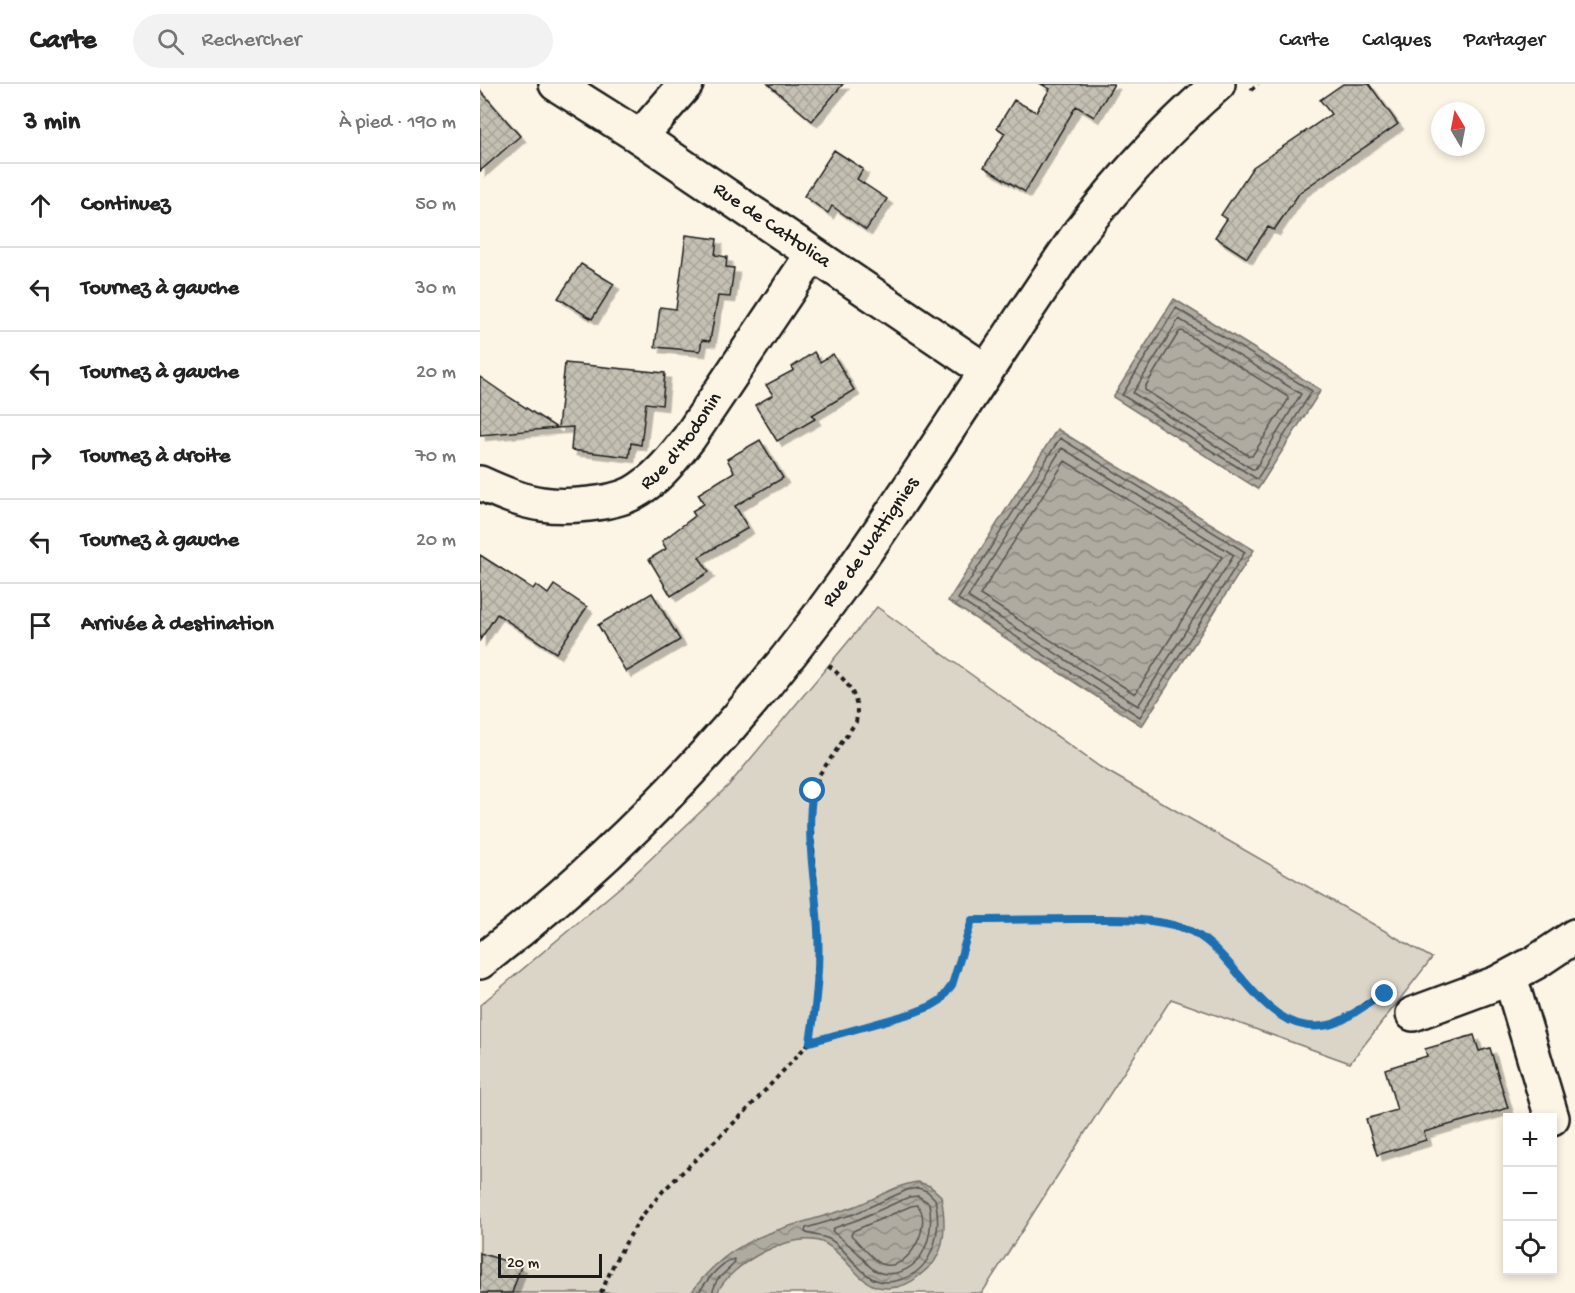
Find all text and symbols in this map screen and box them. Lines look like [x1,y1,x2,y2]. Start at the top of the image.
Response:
search box [133,14,553,68]
text: Carte [30,25,97,58]
icon: search [154,25,187,58]
text: Rechercher [202,28,301,54]
text: Carte [1279,29,1329,54]
text: Calques [1362,29,1431,54]
text: Partager [1464,29,1545,54]
north arrow [1431,102,1485,156]
text: 3 min [24,108,80,139]
text: À pied · 190 m [339,112,456,135]
street label: Rue de Cattolica [708,178,835,274]
icon: ahead [24,189,57,222]
text: Continuez [81,192,170,218]
text: 50 m [415,194,456,217]
icon: left [24,273,57,306]
text: Tournez à gauche [81,276,239,302]
text: 30 m [415,278,456,301]
icon: left [24,357,57,390]
text: Tournez à gauche [81,360,239,386]
text: 20 m [416,362,456,385]
street label: Rue d'Hodonin [636,388,728,496]
icon: right [24,441,57,474]
text: Tournez à droite [81,444,230,470]
text: 70 m [415,446,456,469]
street label: Rue de Wattignies [818,473,925,612]
icon: left [24,525,57,558]
text: Tournez à gauche [81,528,239,554]
text: 20 m [416,530,456,553]
icon: arrive [24,609,57,642]
text: Arrivée à destination [81,612,274,638]
route start [799,777,825,803]
route end [1371,980,1397,1006]
map controls [1503,1113,1557,1275]
button: + [1503,1113,1557,1167]
button: − [1503,1167,1557,1221]
button: locate [1503,1221,1557,1275]
scale bar [498,1251,602,1278]
text: 20 m [507,1255,539,1274]

